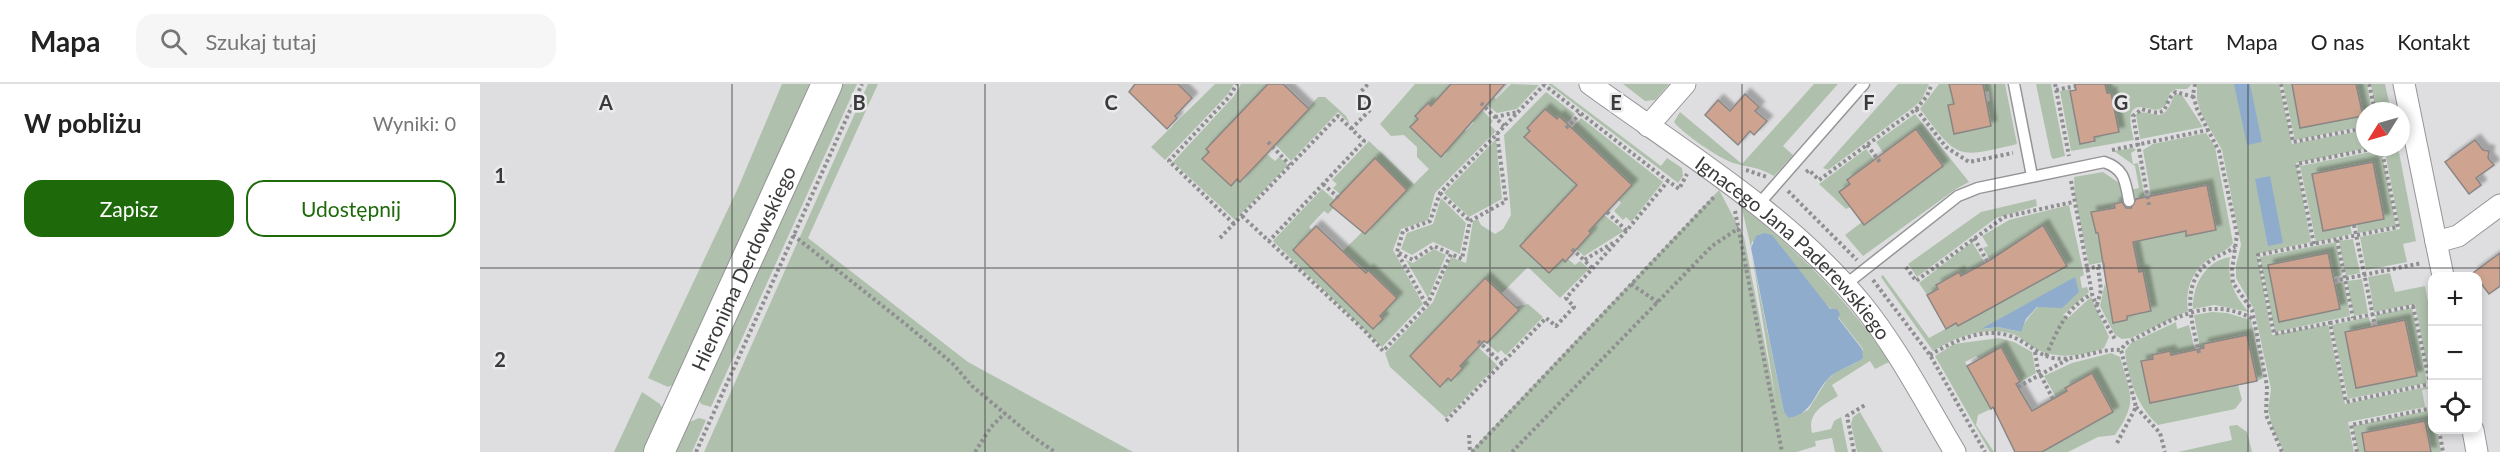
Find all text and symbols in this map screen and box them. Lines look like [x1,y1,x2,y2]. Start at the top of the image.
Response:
search box [136,14,556,68]
text: Mapa [30,24,100,58]
icon: search [157,25,190,58]
text: Szukaj tutaj [205,28,316,55]
text: Start [2149,29,2193,54]
text: Mapa [2226,29,2278,54]
text: O nas [2311,29,2364,54]
text: Kontakt [2397,29,2470,54]
text: A [598,90,613,114]
text: B [852,90,866,114]
text: C [1104,90,1118,114]
text: D [1356,90,1372,114]
text: E [1610,90,1622,114]
text: F [1863,90,1875,114]
text: G [2114,90,2128,114]
north arrow [2356,102,2410,156]
text: W pobliżu [24,107,142,139]
text: Wyniki: 0 [373,111,456,135]
street label: Ignacego Jana Paderewskiego [1691,150,1896,344]
street label: Hieronima Derdowskiego [686,162,800,374]
text: 1 [494,163,506,187]
button: Zapisz [24,180,234,237]
button: Udostępnij [246,180,456,237]
map controls [2428,272,2482,434]
button: + [2428,272,2482,326]
button: − [2428,326,2482,380]
text: 2 [494,347,506,371]
button: locate [2428,380,2482,434]

